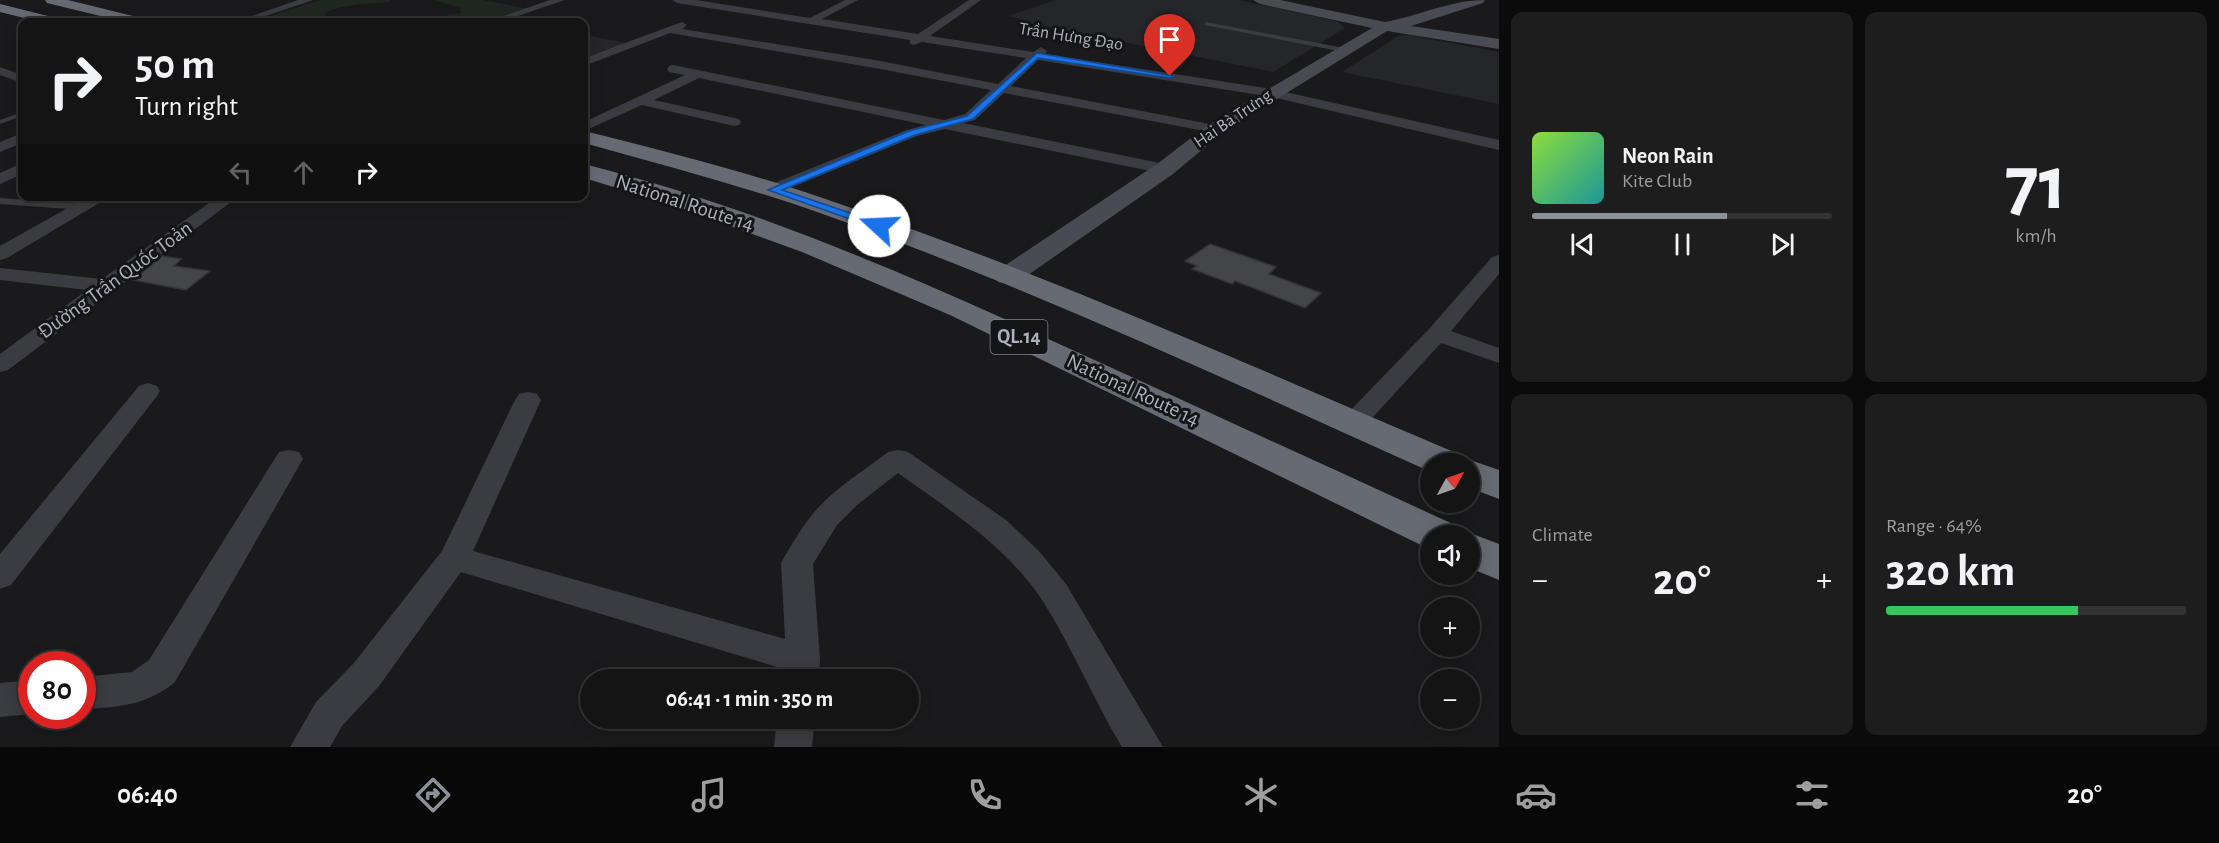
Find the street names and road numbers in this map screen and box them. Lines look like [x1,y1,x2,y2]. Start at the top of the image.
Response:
street label: Trần Hưng Đạo [1017,19,1125,54]
street label: Hai Bà Trưng [1191,86,1275,152]
street label: National Route 14 [614,171,756,235]
street label: Đường Trần Quốc Toản [34,217,196,343]
road number: QL.14 [990,320,1048,354]
street label: National Route 14 [1064,350,1202,430]

